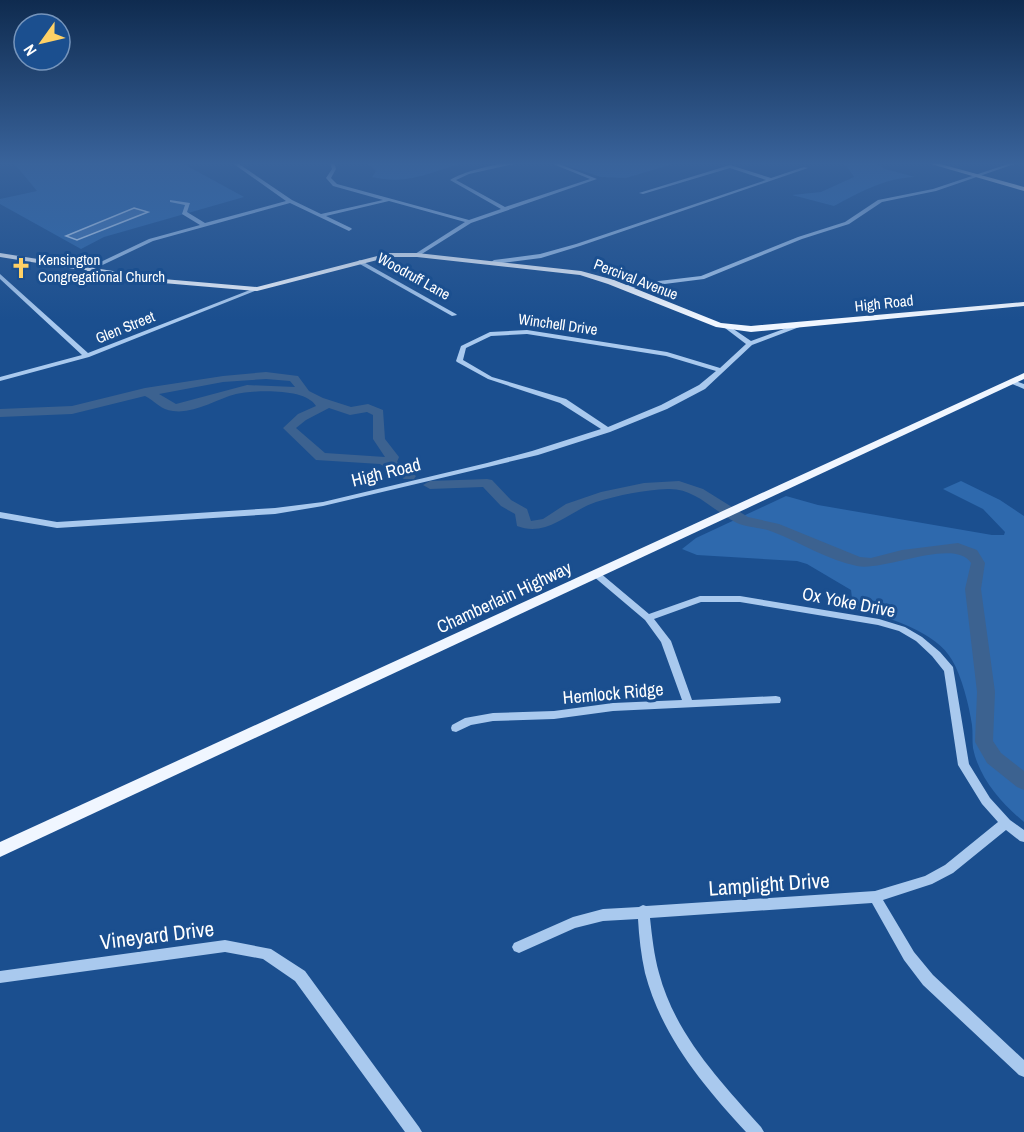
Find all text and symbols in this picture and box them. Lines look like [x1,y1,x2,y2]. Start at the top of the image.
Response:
north arrow [12,12,72,72]
text: N [18,40,41,60]
street label: Woodruff Lane [374,247,454,305]
place label: Kensington Congregational Church [38,249,165,287]
street label: Percival Avenue [591,253,681,305]
church icon: Kensington Congregational Church [9,256,33,280]
street label: High Road [854,289,914,317]
street label: Glen Street [92,305,158,348]
street label: Winchell Drive [517,308,599,340]
street label: High Road [349,451,423,493]
street label: Chamberlain Highway [433,555,576,639]
street label: Ox Yoke Drive [800,581,898,623]
street label: Hemlock Ridge [562,676,664,710]
street label: Lamplight Drive [707,865,831,903]
street label: Vineyard Drive [98,914,216,956]

